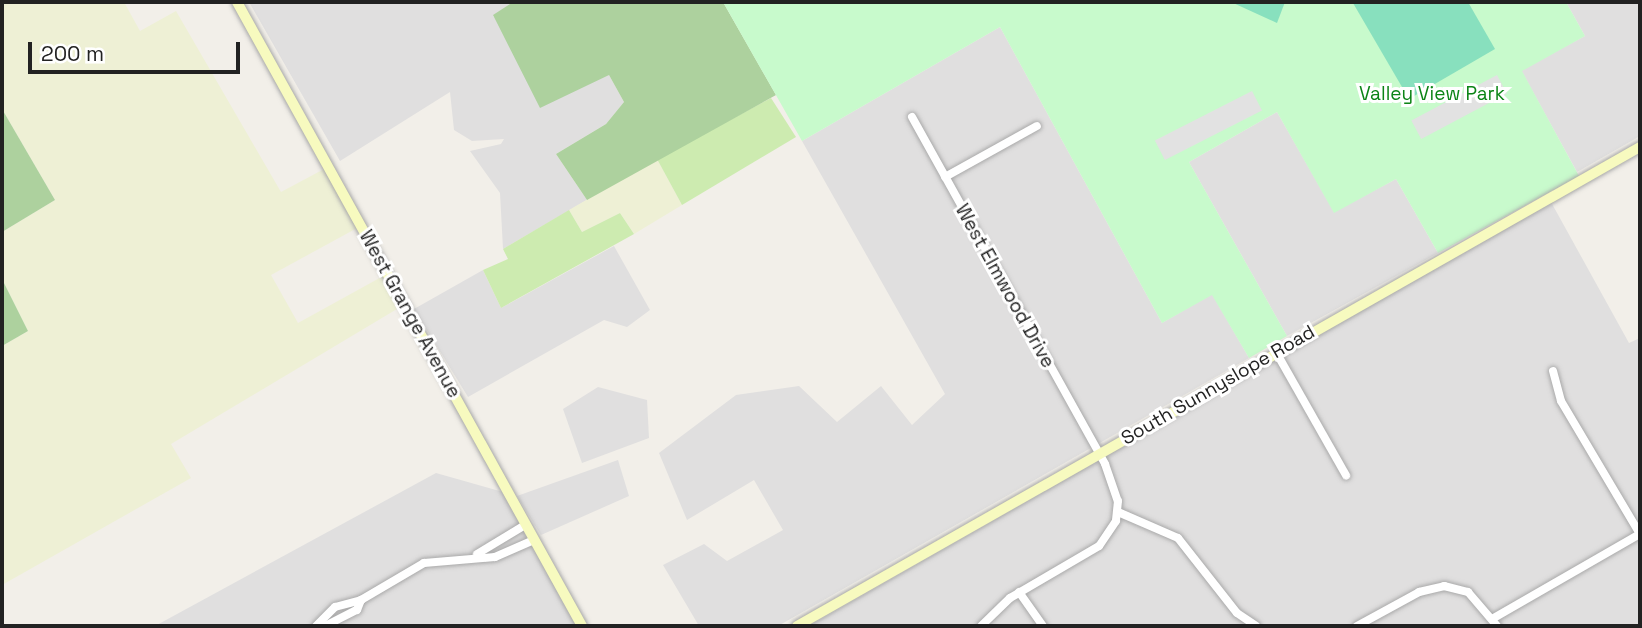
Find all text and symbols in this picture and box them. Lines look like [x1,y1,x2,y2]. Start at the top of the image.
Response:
scale bar [32,28,243,72]
text: 200 m [41,40,104,67]
park label: Valley View Park [1359,83,1505,105]
street label: West Elmwood Drive [950,200,1060,372]
street label: West Grange Avenue [354,226,466,402]
street label: South Sunnyslope Road [1117,320,1319,450]

